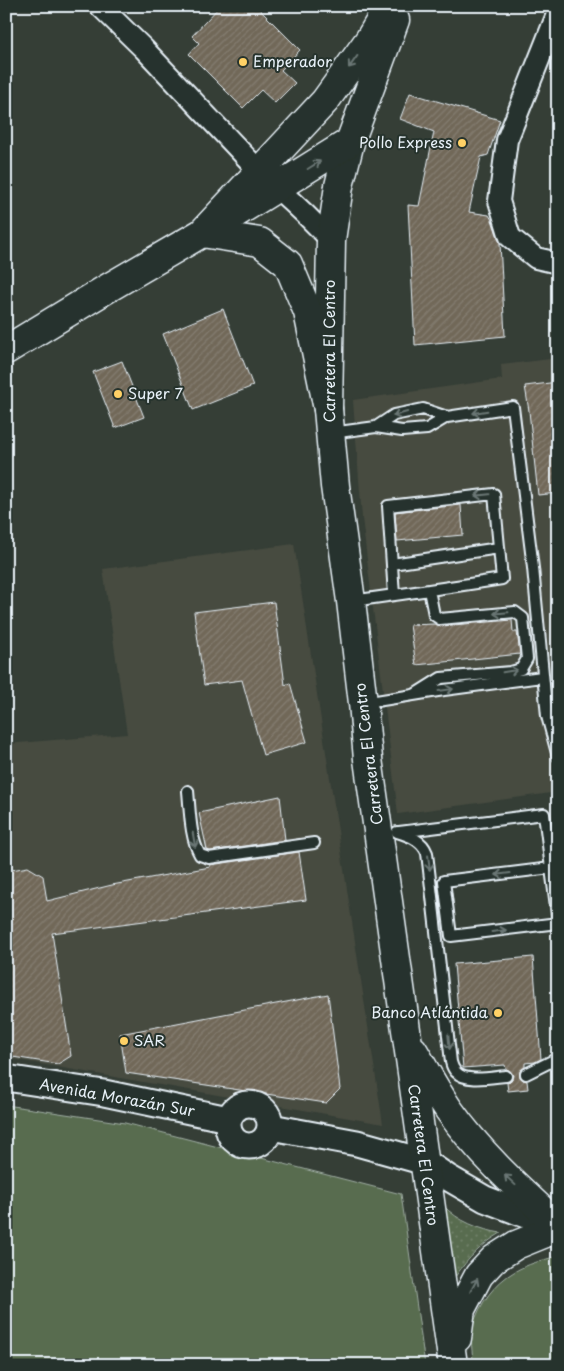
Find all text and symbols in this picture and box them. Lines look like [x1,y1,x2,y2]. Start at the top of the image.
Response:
place label: Emperador [253,49,332,72]
one-way arrow [348,55,358,69]
marker: Emperador [237,56,249,68]
place label: Pollo Express [359,130,452,153]
marker: Pollo Express [456,137,468,149]
one-way arrow [306,159,320,169]
street label: Carretera El Centro [317,280,340,422]
place label: Super 7 [128,381,183,404]
marker: Super 7 [112,388,124,400]
one-way arrow [473,407,489,417]
one-way arrow [393,410,409,420]
one-way arrow [474,490,490,500]
one-way arrow [493,608,509,618]
one-way arrow [501,666,517,676]
street label: Carretera El Centro [347,682,388,826]
one-way arrow [438,685,454,695]
one-way arrow [190,831,200,847]
one-way arrow [424,854,434,870]
one-way arrow [495,869,511,879]
one-way arrow [491,925,507,935]
place label: Banco Atlántida [371,1000,489,1023]
marker: Banco Atlántida [492,1007,504,1019]
place label: SAR [134,1028,165,1051]
one-way arrow [444,1033,454,1049]
marker: SAR [118,1035,130,1047]
street label: Avenida Morazán Sur [38,1072,197,1122]
street label: Carretera El Centro [403,1083,446,1227]
one-way arrow [503,1174,516,1186]
one-way arrow [469,1277,479,1292]

